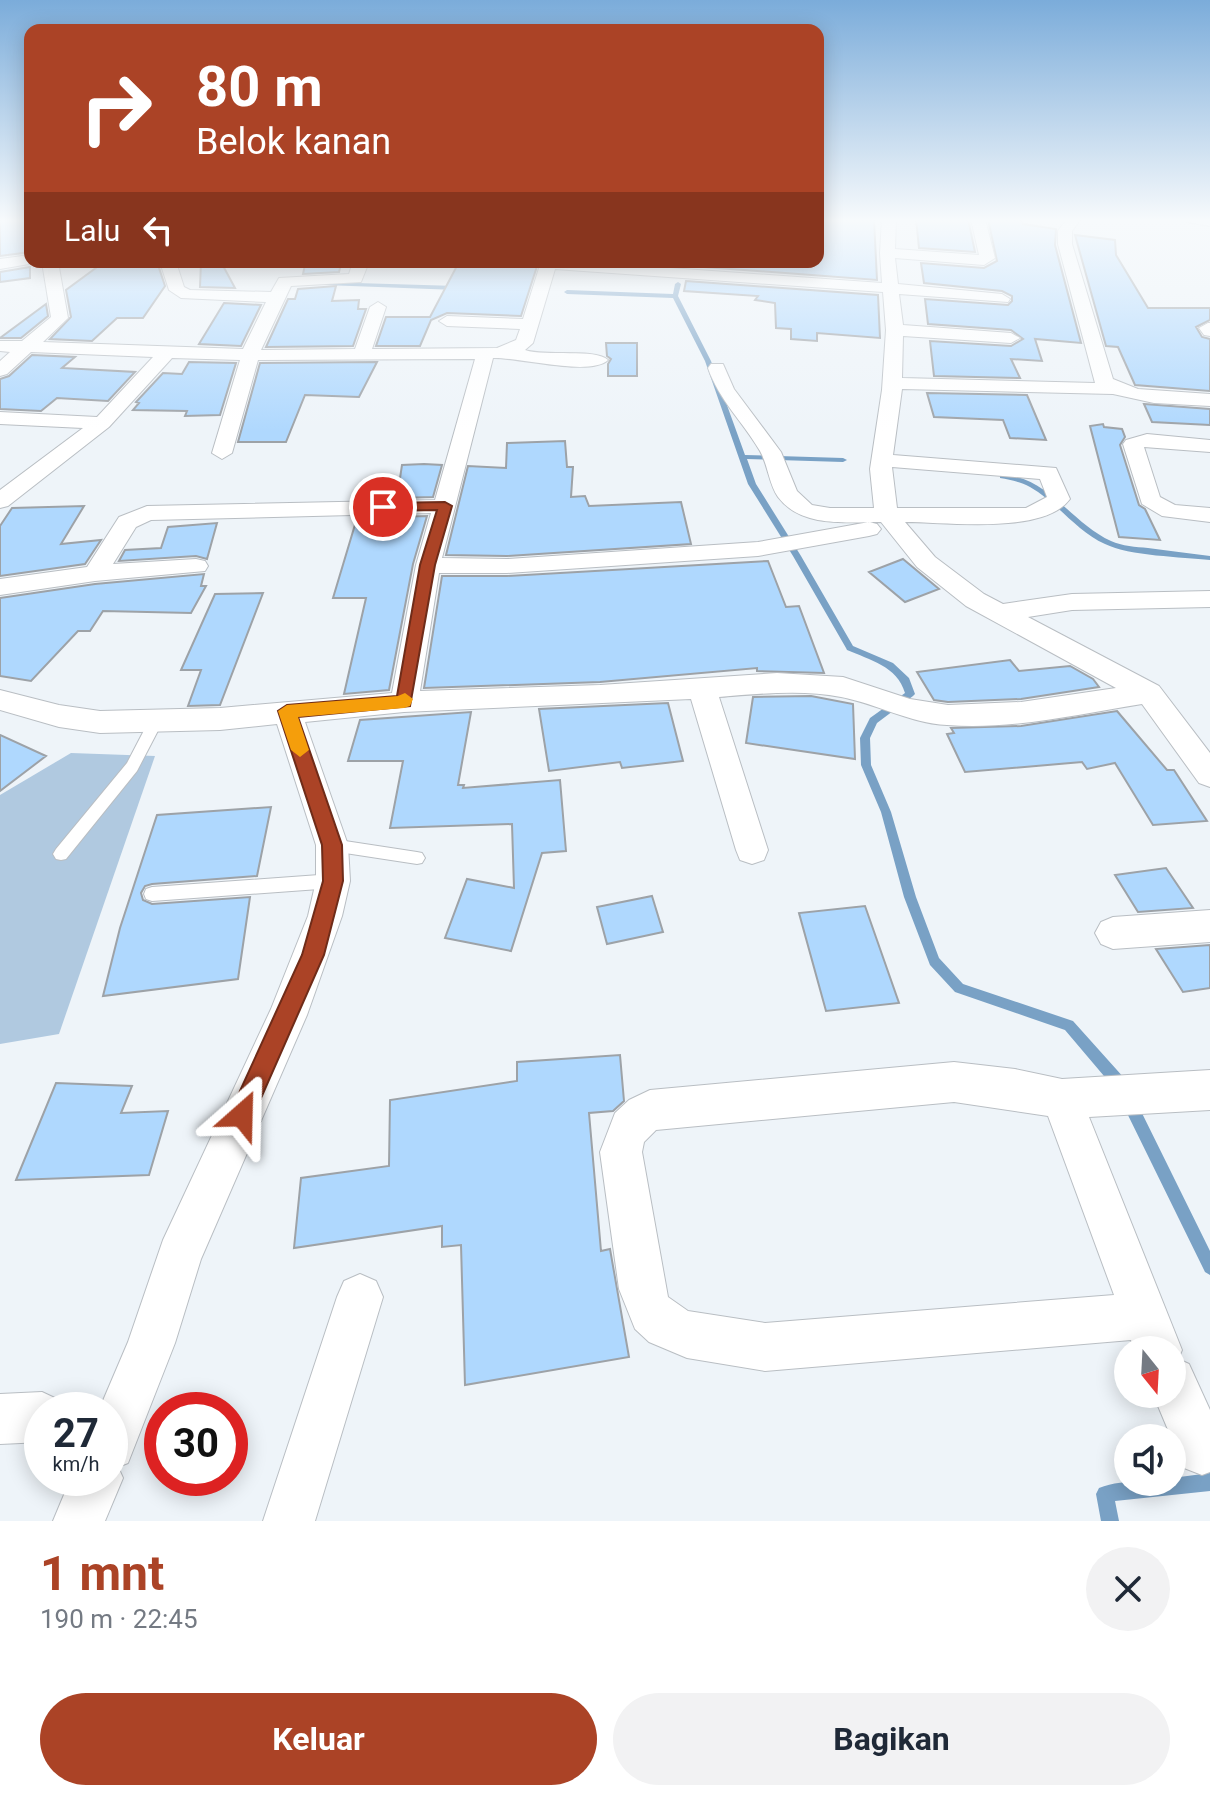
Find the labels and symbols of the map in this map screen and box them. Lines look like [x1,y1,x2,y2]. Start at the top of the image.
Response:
pin [349,473,417,541]
position arrow [200,1073,284,1157]
north arrow [1114,1336,1186,1408]
speed limit sign: 30 [144,1392,248,1496]

